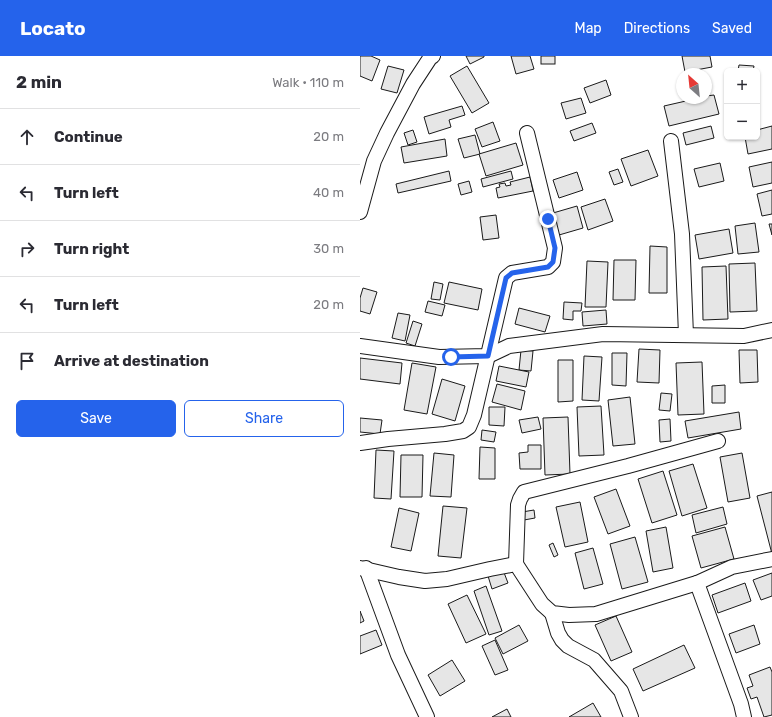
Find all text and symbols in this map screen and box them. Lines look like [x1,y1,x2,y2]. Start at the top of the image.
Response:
text: Locato [20,17,86,40]
text: Map [575,20,602,37]
text: Directions [624,20,690,37]
text: Saved [712,20,752,37]
north arrow [676,68,712,104]
map controls [724,68,760,140]
button: + [724,68,760,104]
text: 2 min [16,72,62,92]
text: Walk · 110 m [272,75,344,90]
button: − [724,104,760,140]
icon: ahead [16,126,38,148]
text: Continue [54,128,123,146]
text: 20 m [313,129,344,144]
icon: left [16,182,38,204]
text: Turn left [54,184,119,202]
text: 40 m [313,185,344,200]
route end [539,210,557,228]
icon: right [16,238,38,260]
text: Turn right [54,240,129,258]
text: 30 m [313,241,344,256]
icon: left [16,294,38,316]
text: Turn left [54,296,119,314]
text: 20 m [313,297,344,312]
route start [442,348,460,366]
icon: arrive [16,350,38,372]
text: Arrive at destination [54,352,209,370]
button: Save [16,400,176,437]
button: Share [184,400,344,437]

